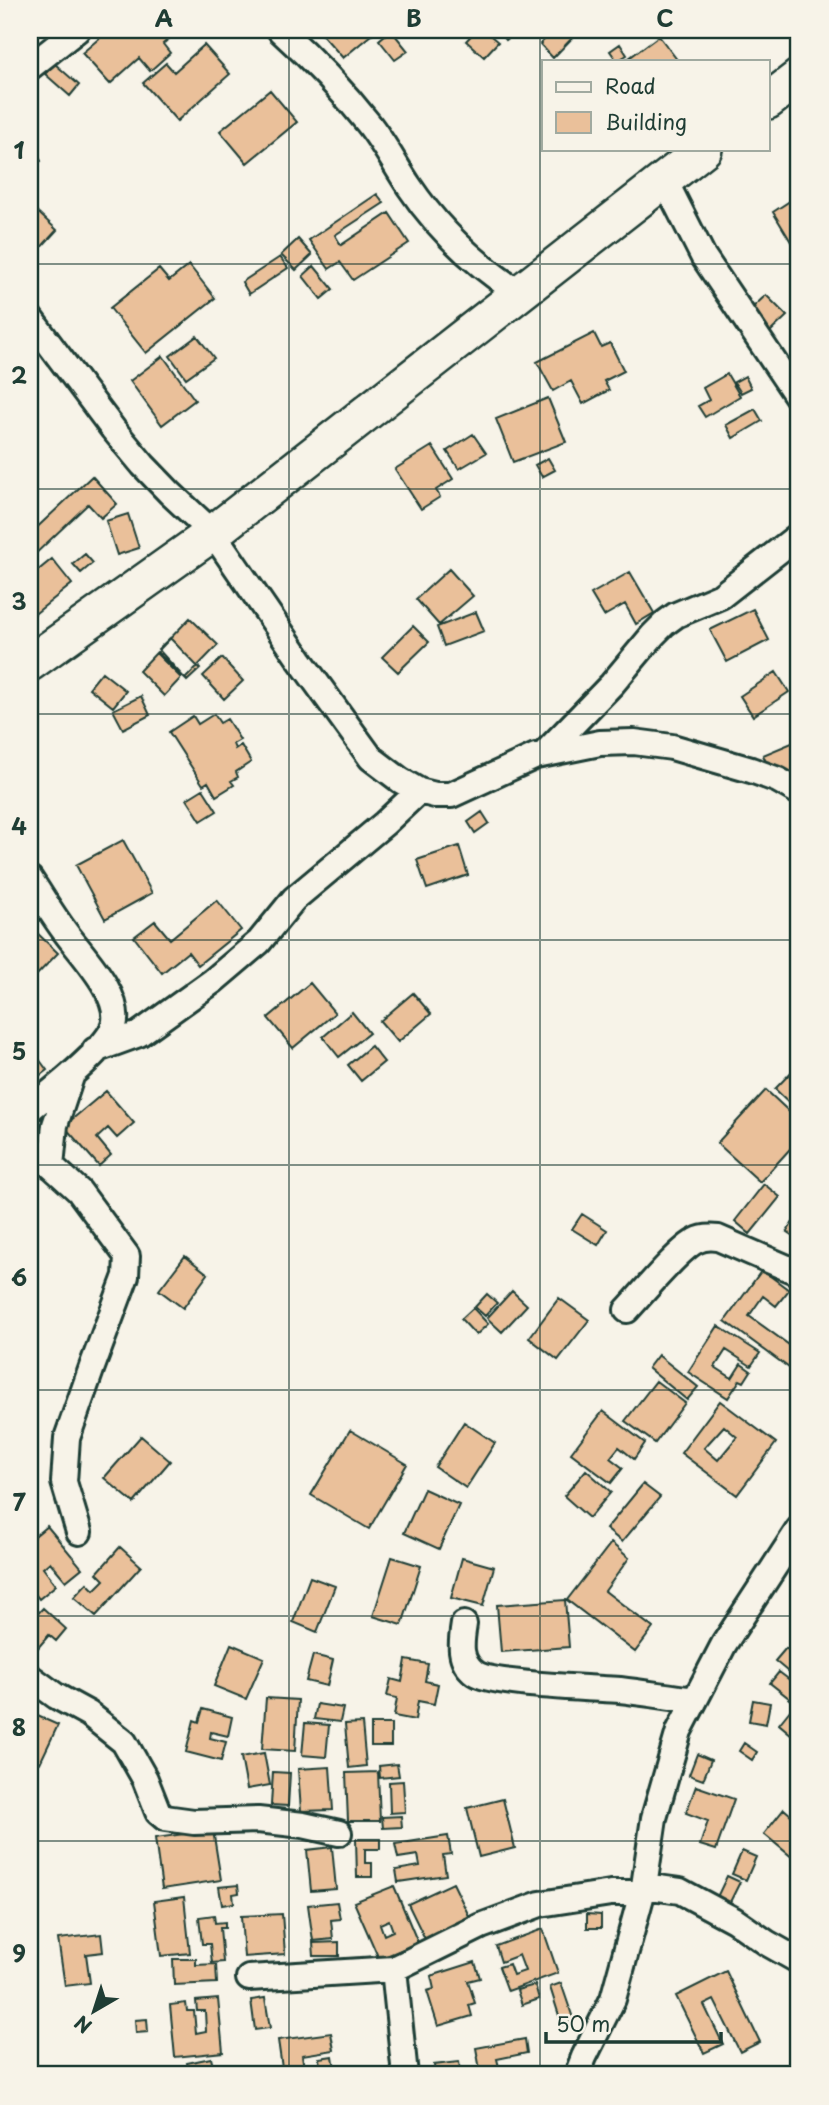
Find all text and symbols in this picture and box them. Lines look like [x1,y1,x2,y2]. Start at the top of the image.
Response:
text: A [155,0,173,35]
text: B [406,0,422,35]
text: C [656,0,674,35]
legend [542,60,770,150]
text: Road [605,69,656,101]
text: Building [605,105,687,137]
text: 1 [14,132,25,167]
text: 2 [11,357,27,392]
text: 3 [11,583,27,618]
text: 4 [11,808,27,843]
text: 5 [12,1033,26,1068]
text: 6 [11,1259,27,1294]
text: 7 [12,1484,26,1519]
text: 8 [12,1709,26,1744]
text: 9 [12,1935,26,1970]
north arrow [60,1976,130,2046]
scale bar [546,2000,720,2044]
text: 50 m [556,2007,610,2039]
text: N [68,2009,97,2041]

